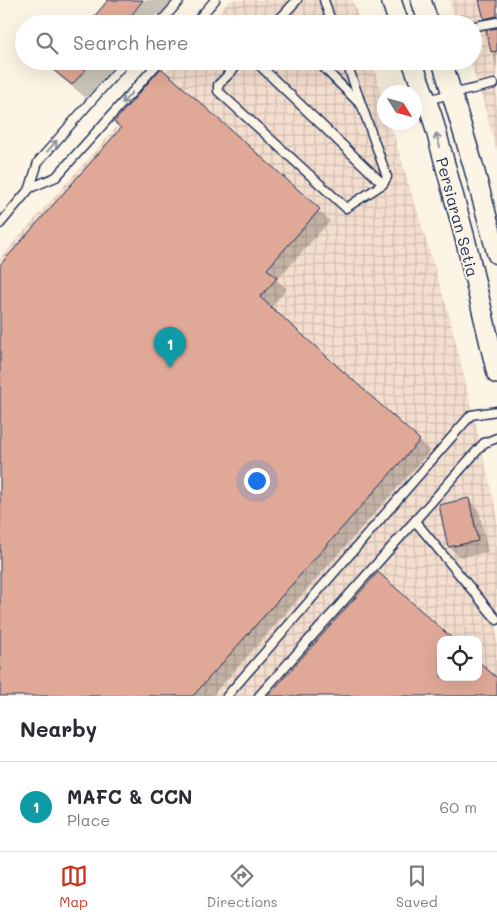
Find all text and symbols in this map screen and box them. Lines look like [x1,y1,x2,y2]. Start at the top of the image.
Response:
search box [15,15,482,70]
icon: search [33,29,61,57]
text: Search here [73,30,189,55]
north arrow [377,85,422,130]
one-way arrow [122,91,133,104]
one-way arrow [433,132,442,148]
one-way arrow [47,139,58,152]
street label: Persiaran Setia [432,155,484,279]
pin: 1 [154,327,186,368]
your location [244,468,270,494]
map controls [437,636,482,681]
button: locate [437,636,482,681]
text: Nearby [20,715,97,742]
text: MAFC & CCN [67,784,192,809]
text: 1 [32,796,40,817]
text: 60 m [440,796,477,817]
text: Place [67,809,110,830]
tab: Map [59,862,88,911]
tab: Directions [206,862,278,911]
tab: Saved [396,862,438,911]

